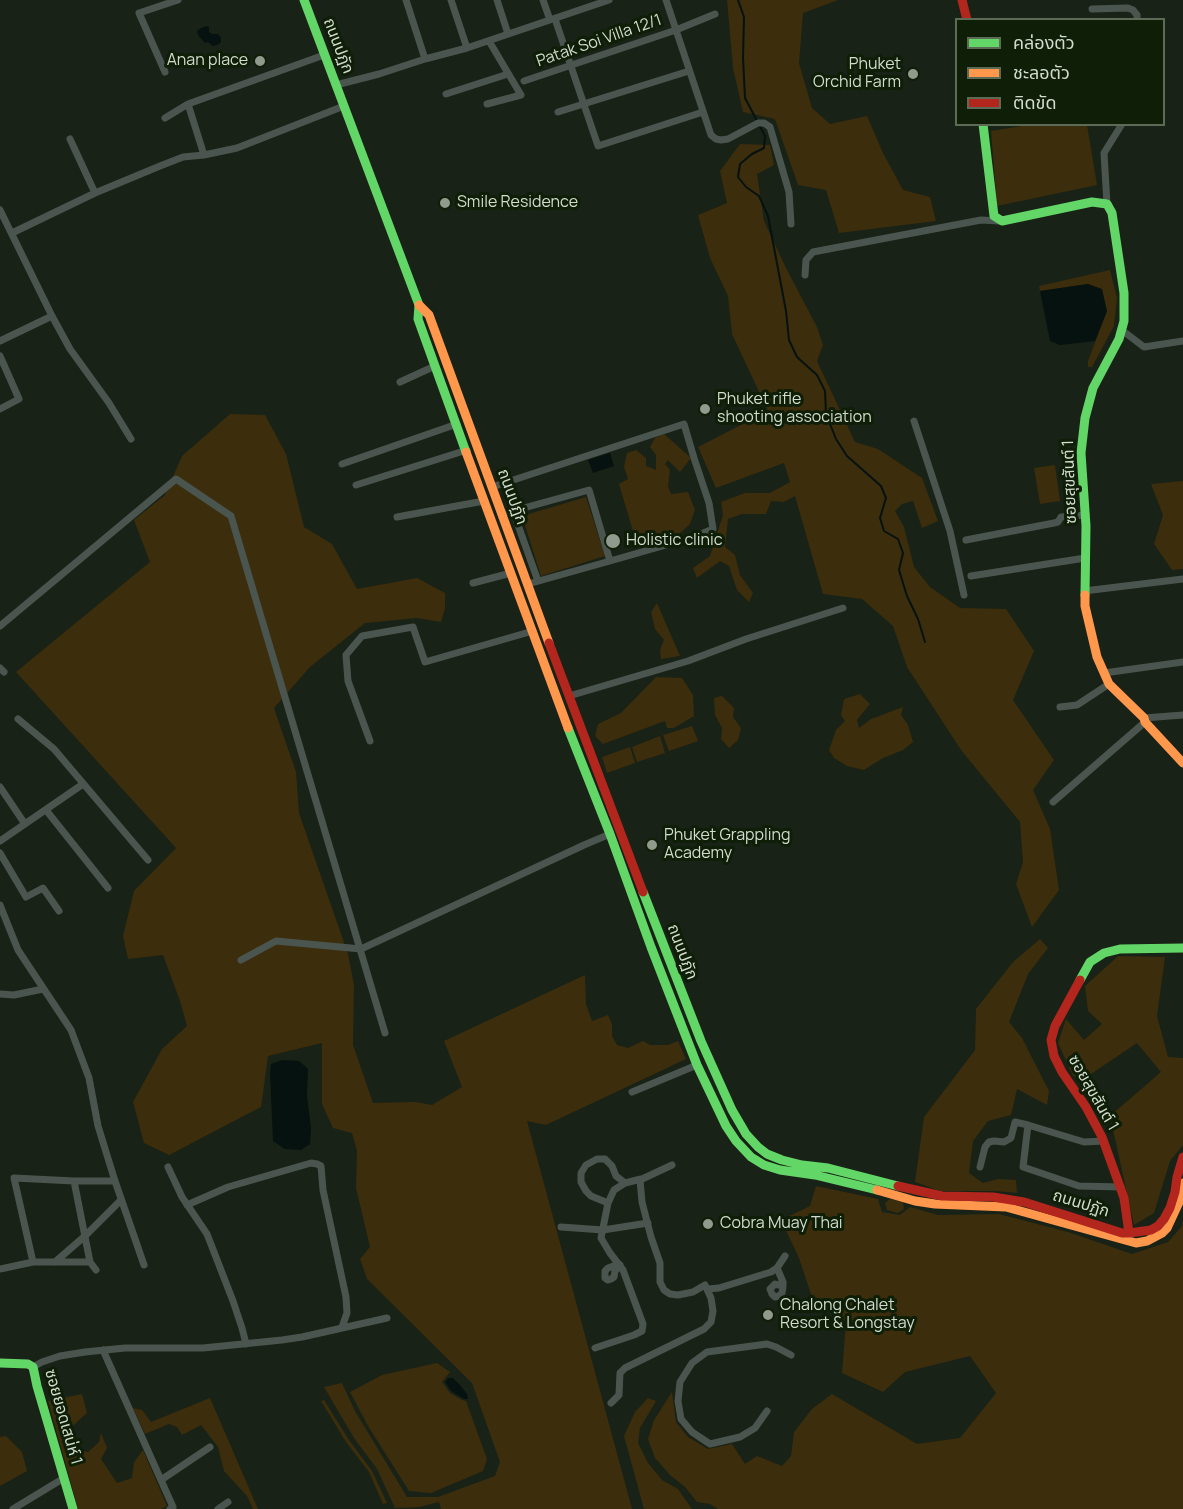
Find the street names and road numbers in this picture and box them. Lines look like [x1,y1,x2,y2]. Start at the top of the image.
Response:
street label: Patak Soi Villa 12/1 [534,11,664,71]
street label: ถนนปฏัก [319,15,357,77]
street label: ซอยสุขสันต์ 1 [1059,440,1081,524]
street label: ถนนปฏัก [493,466,531,528]
street label: ถนนปฏัก [663,921,701,983]
street label: ซอยสุขสันต์ 1 [1064,1052,1122,1134]
street label: ถนนปฏัก [1050,1186,1112,1222]
street label: ซอยยอดเสน่ห์ 1 [40,1367,86,1467]

